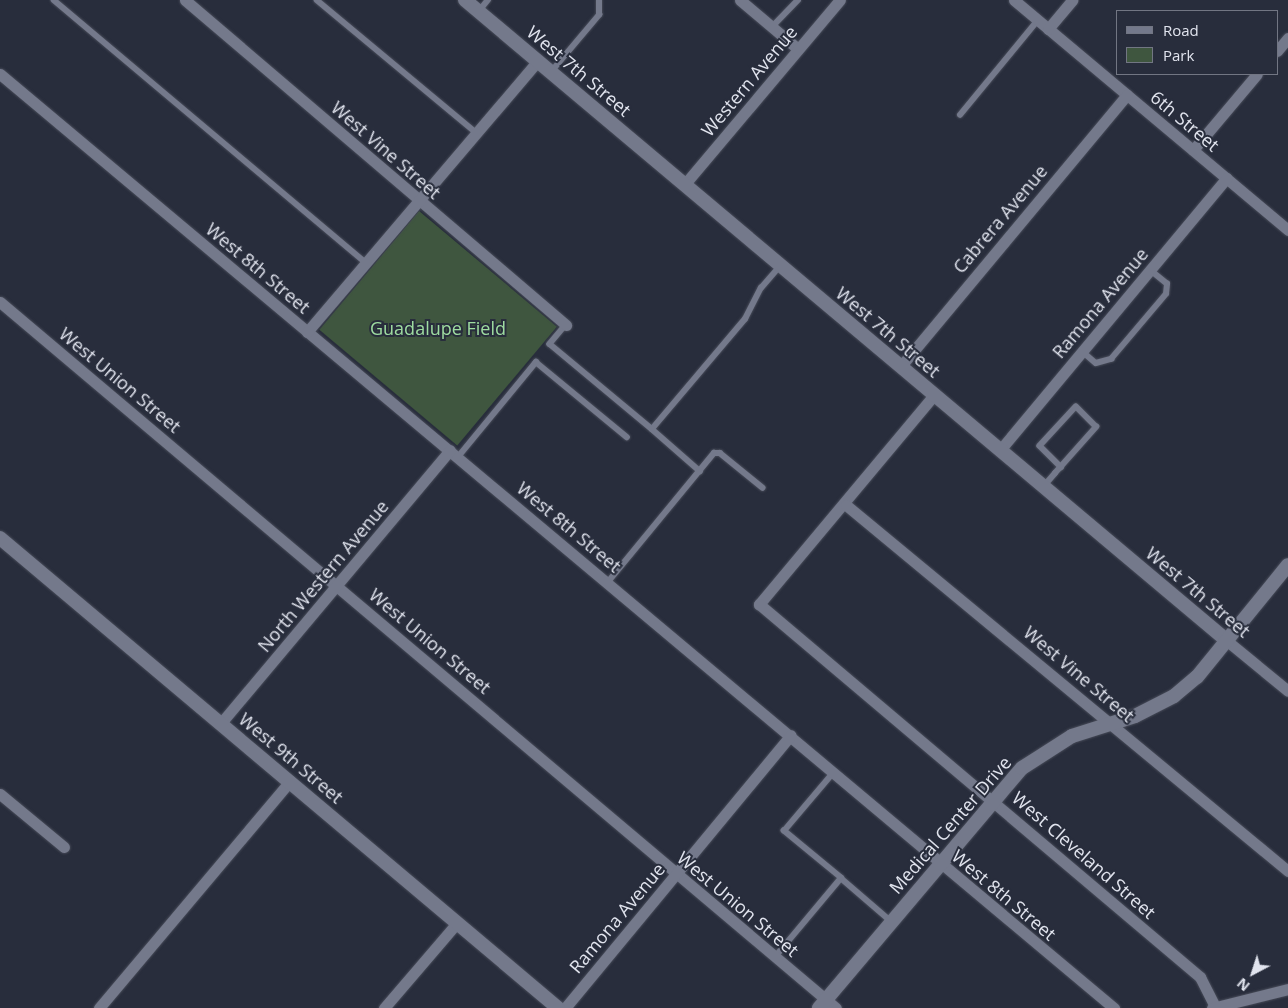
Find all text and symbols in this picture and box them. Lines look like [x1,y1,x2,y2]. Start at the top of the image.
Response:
legend [1116,10,1278,75]
text: Road [1163,20,1199,40]
street label: West 7th Street [523,21,635,121]
street label: Western Avenue [697,21,801,141]
text: Park [1163,45,1194,65]
street label: 6th Street [1146,86,1224,156]
street label: West Vine Street [327,97,445,203]
street label: Cabrera Avenue [948,161,1052,277]
street label: West 8th Street [202,218,314,318]
street label: Ramona Avenue [1048,244,1152,362]
street label: West 7th Street [832,282,944,382]
park label: Guadalupe Field [370,317,506,339]
street label: West Union Street [55,323,185,437]
street label: West 8th Street [513,477,625,577]
street label: North Western Avenue [253,496,393,656]
street label: West 7th Street [1142,542,1254,642]
street label: West Union Street [365,584,495,698]
street label: West Vine Street [1019,621,1139,727]
street label: West 9th Street [235,708,347,808]
street label: Medical Center Drive [885,752,1015,898]
street label: West Cleveland Street [1008,787,1160,923]
street label: West 8th Street [948,845,1060,945]
street label: West Union Street [673,847,803,961]
street label: Ramona Avenue [565,859,669,977]
north arrow [1228,948,1278,998]
text: N [1233,974,1254,996]

